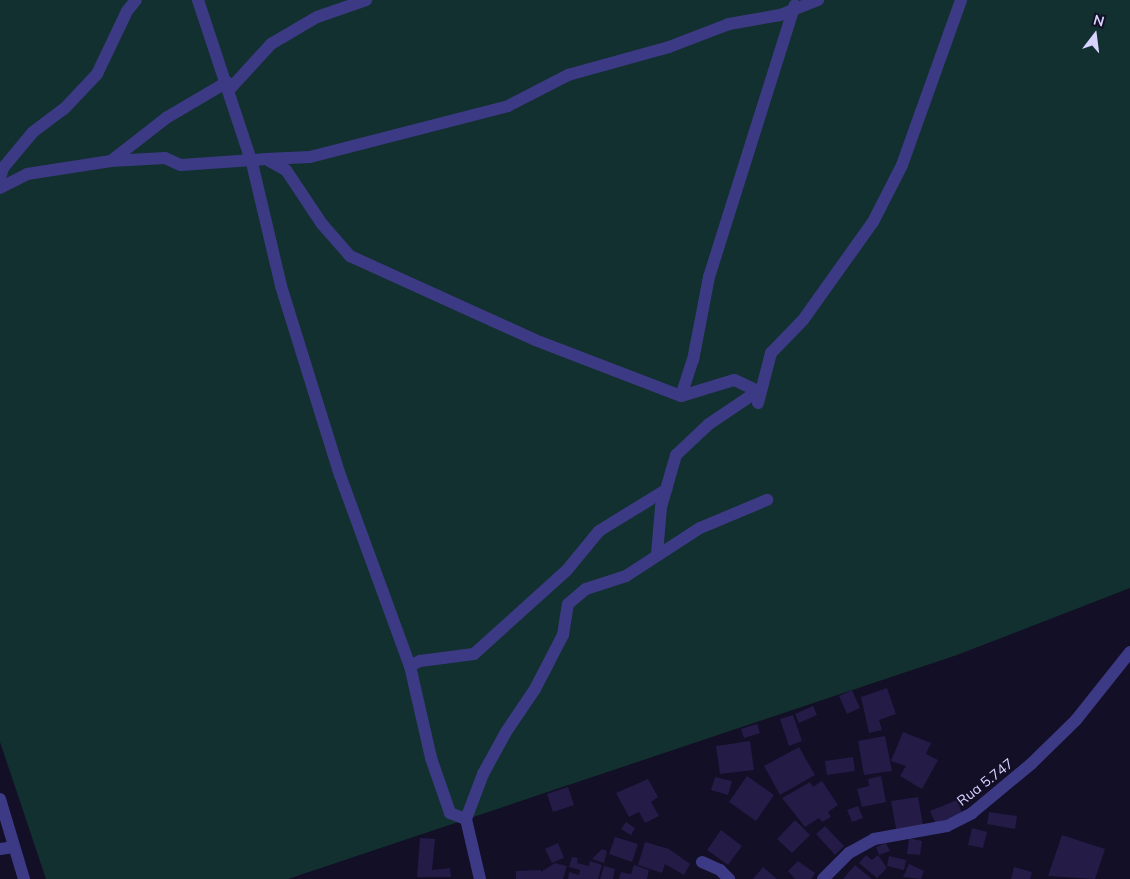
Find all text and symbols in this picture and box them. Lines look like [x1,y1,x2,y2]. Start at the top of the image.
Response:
north arrow [1070,10,1120,60]
text: N [1091,10,1106,31]
street label: Rua 5.747 [954,755,1016,809]

